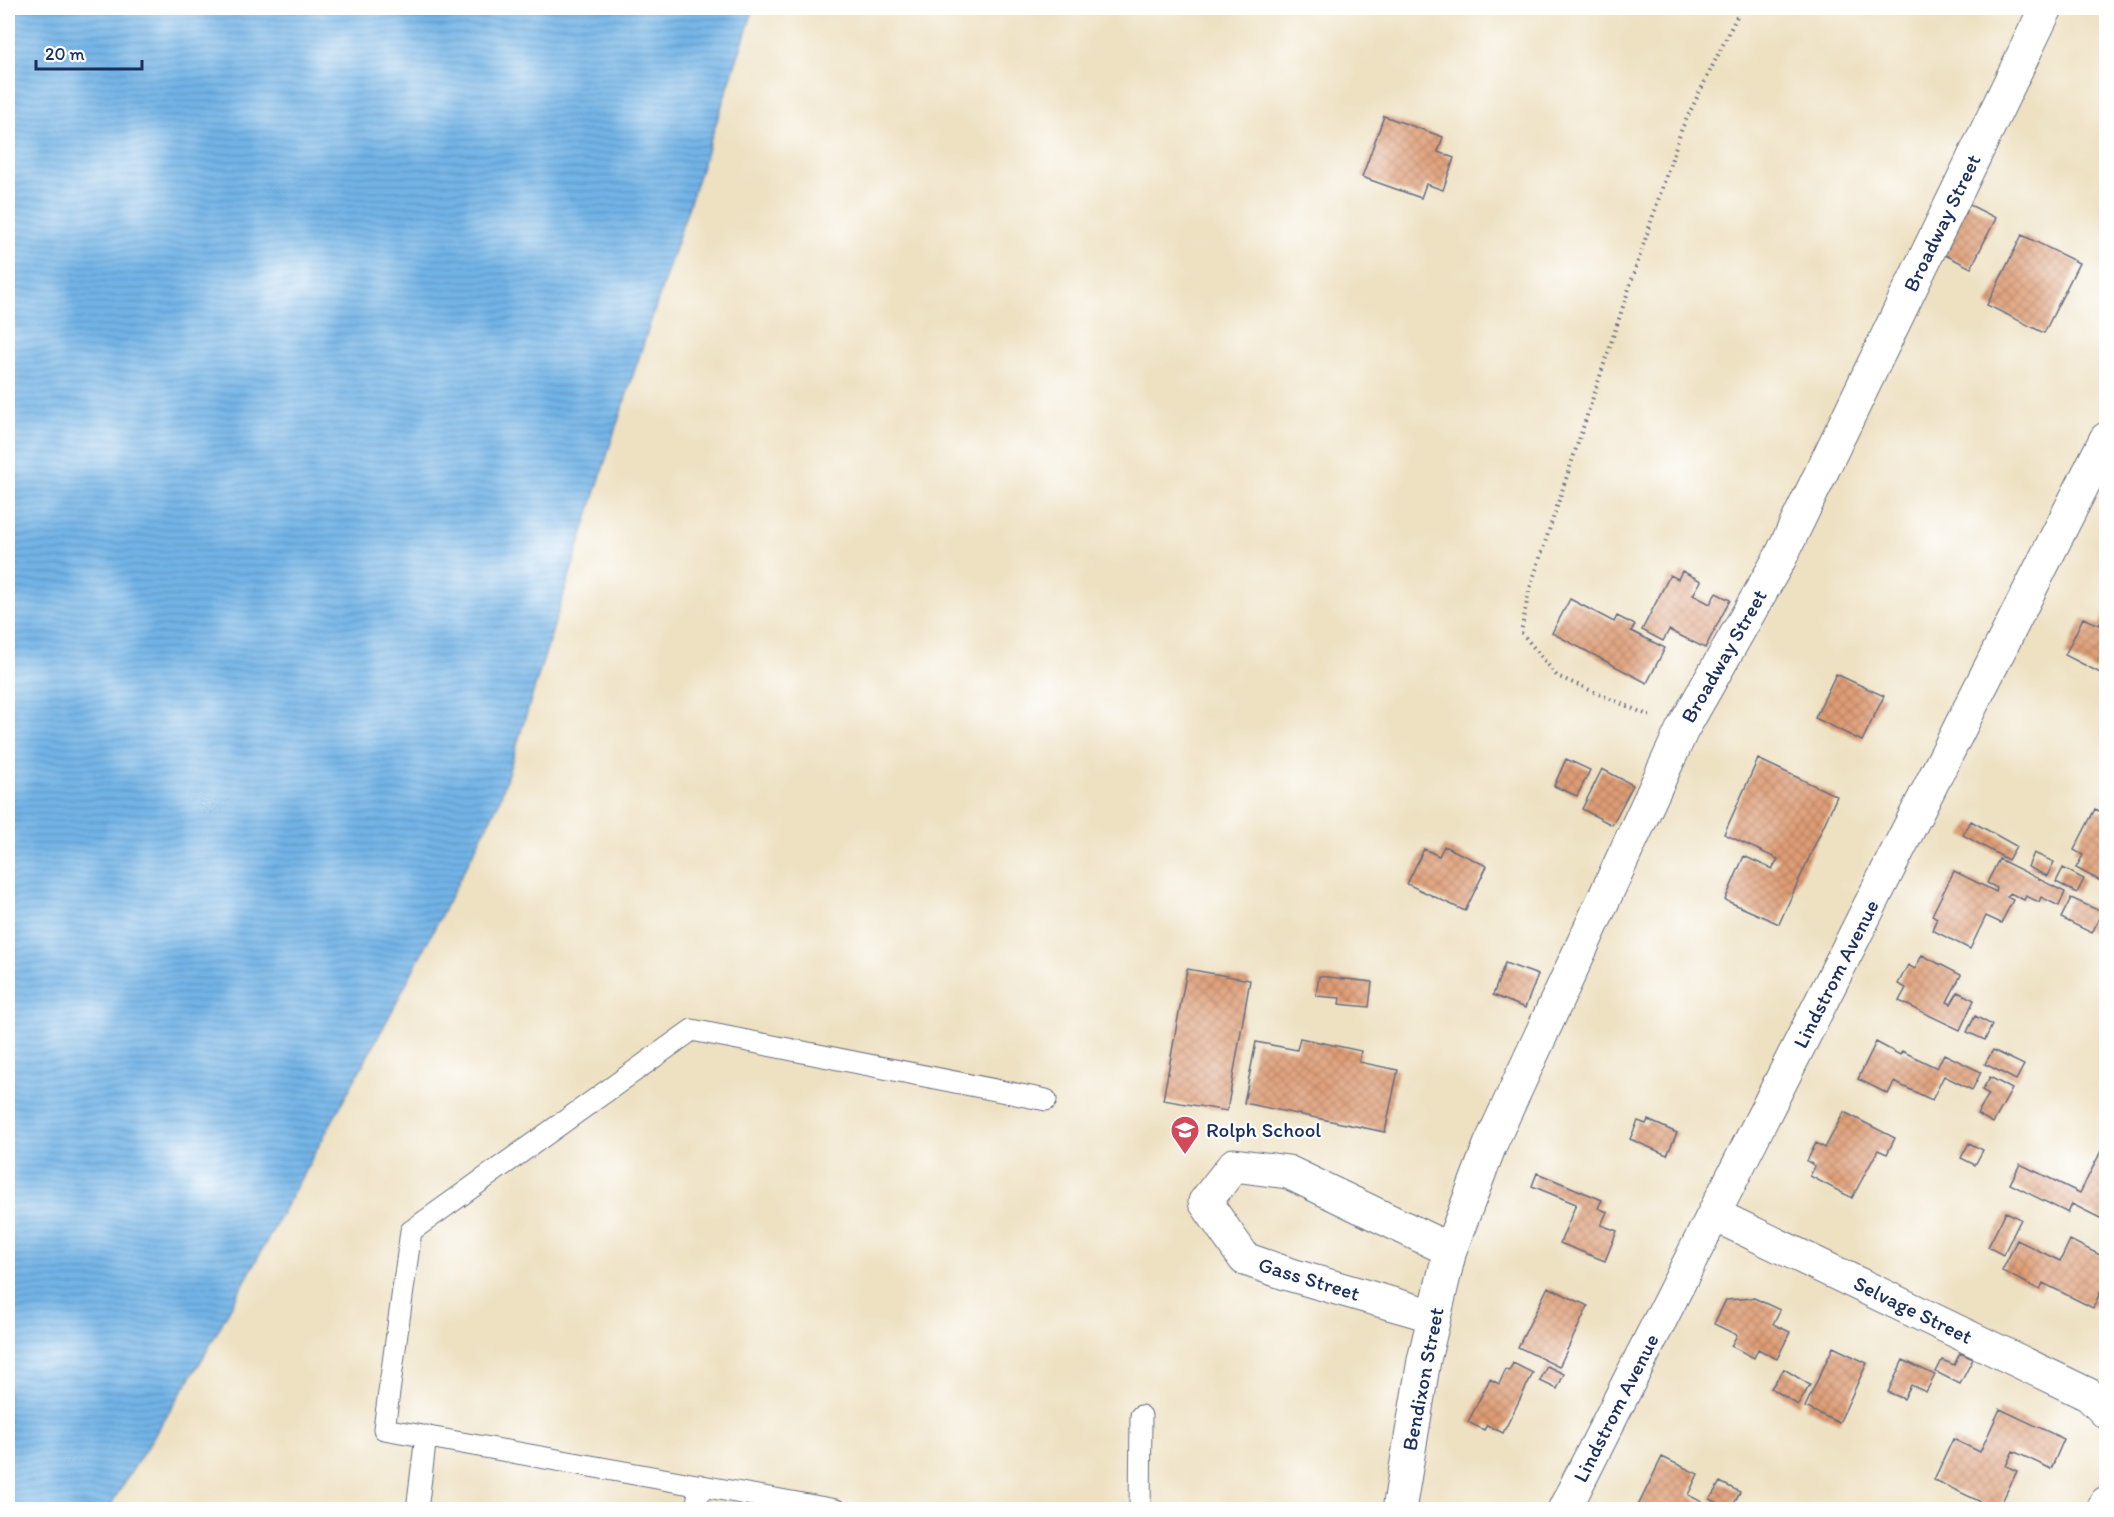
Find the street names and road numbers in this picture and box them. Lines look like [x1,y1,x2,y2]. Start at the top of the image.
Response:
street label: Broadway Street [1897,150,1986,296]
street label: Broadway Street [1675,585,1772,727]
street label: Lindstrom Avenue [1787,895,1884,1052]
street label: Gass Street [1255,1251,1363,1306]
street label: Selvage Street [1850,1270,1977,1349]
street label: Bendixon Street [1396,1305,1449,1453]
street label: Lindstrom Avenue [1567,1329,1664,1486]

